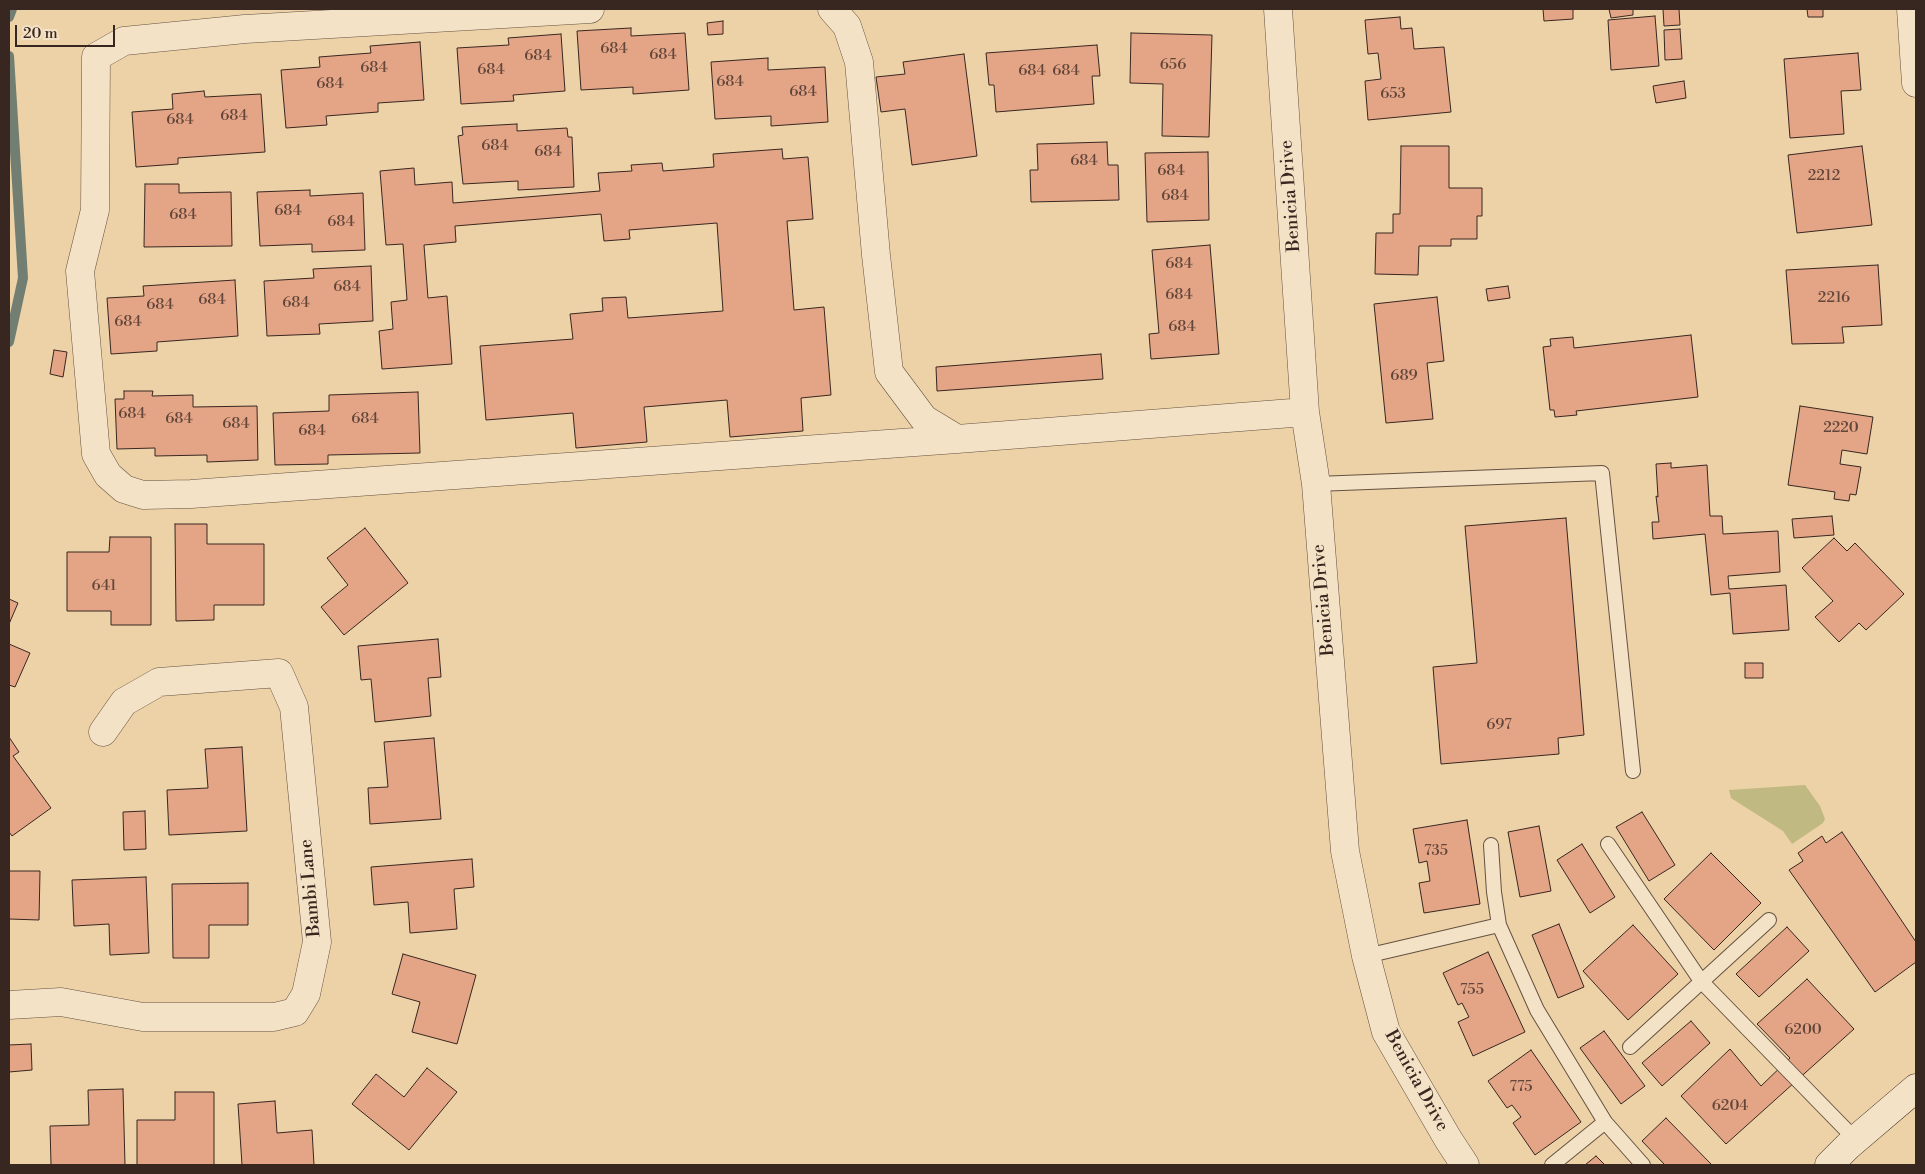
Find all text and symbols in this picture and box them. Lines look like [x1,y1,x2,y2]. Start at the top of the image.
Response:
scale bar [18,15,118,47]
text: 20 m [23,24,58,43]
house number: 684 [600,40,628,58]
house number: 684 [649,46,677,64]
house number: 684 [524,47,552,65]
house number: 656 [1160,56,1186,74]
house number: 684 [360,59,388,77]
house number: 684 [477,61,505,79]
house number: 684 [1018,62,1046,80]
house number: 684 [1052,62,1080,80]
house number: 684 [716,73,744,91]
house number: 684 [316,75,344,93]
house number: 684 [789,83,817,101]
house number: 653 [1380,85,1406,103]
house number: 684 [220,107,248,125]
house number: 684 [166,111,194,129]
house number: 684 [481,137,509,155]
street label: Benicia Drive [1276,139,1306,253]
house number: 684 [534,143,562,161]
house number: 684 [1070,152,1098,170]
house number: 684 [1157,162,1185,180]
house number: 2212 [1808,167,1840,185]
house number: 684 [1161,187,1189,205]
house number: 684 [274,202,302,220]
house number: 684 [169,206,197,224]
house number: 684 [327,213,355,231]
house number: 684 [1165,255,1193,273]
house number: 684 [333,278,361,296]
house number: 684 [1165,286,1193,304]
house number: 2216 [1818,289,1850,307]
house number: 684 [198,291,226,309]
house number: 684 [282,294,310,312]
house number: 684 [146,296,174,314]
house number: 684 [114,313,142,331]
house number: 684 [1168,318,1196,336]
house number: 689 [1390,367,1418,385]
house number: 684 [118,405,146,423]
house number: 684 [165,410,193,428]
house number: 684 [351,410,379,428]
house number: 684 [222,415,250,433]
house number: 2220 [1823,419,1859,437]
house number: 684 [298,422,326,440]
street label: Benicia Drive [1308,543,1340,657]
house number: 641 [92,577,116,595]
house number: 697 [1486,716,1512,734]
street label: Bambi Lane [296,838,326,938]
house number: 735 [1424,842,1448,860]
house number: 755 [1460,981,1484,999]
house number: 6200 [1784,1021,1822,1039]
street label: Benicia Drive [1379,1027,1453,1135]
house number: 775 [1509,1078,1533,1096]
house number: 6204 [1712,1097,1748,1115]

